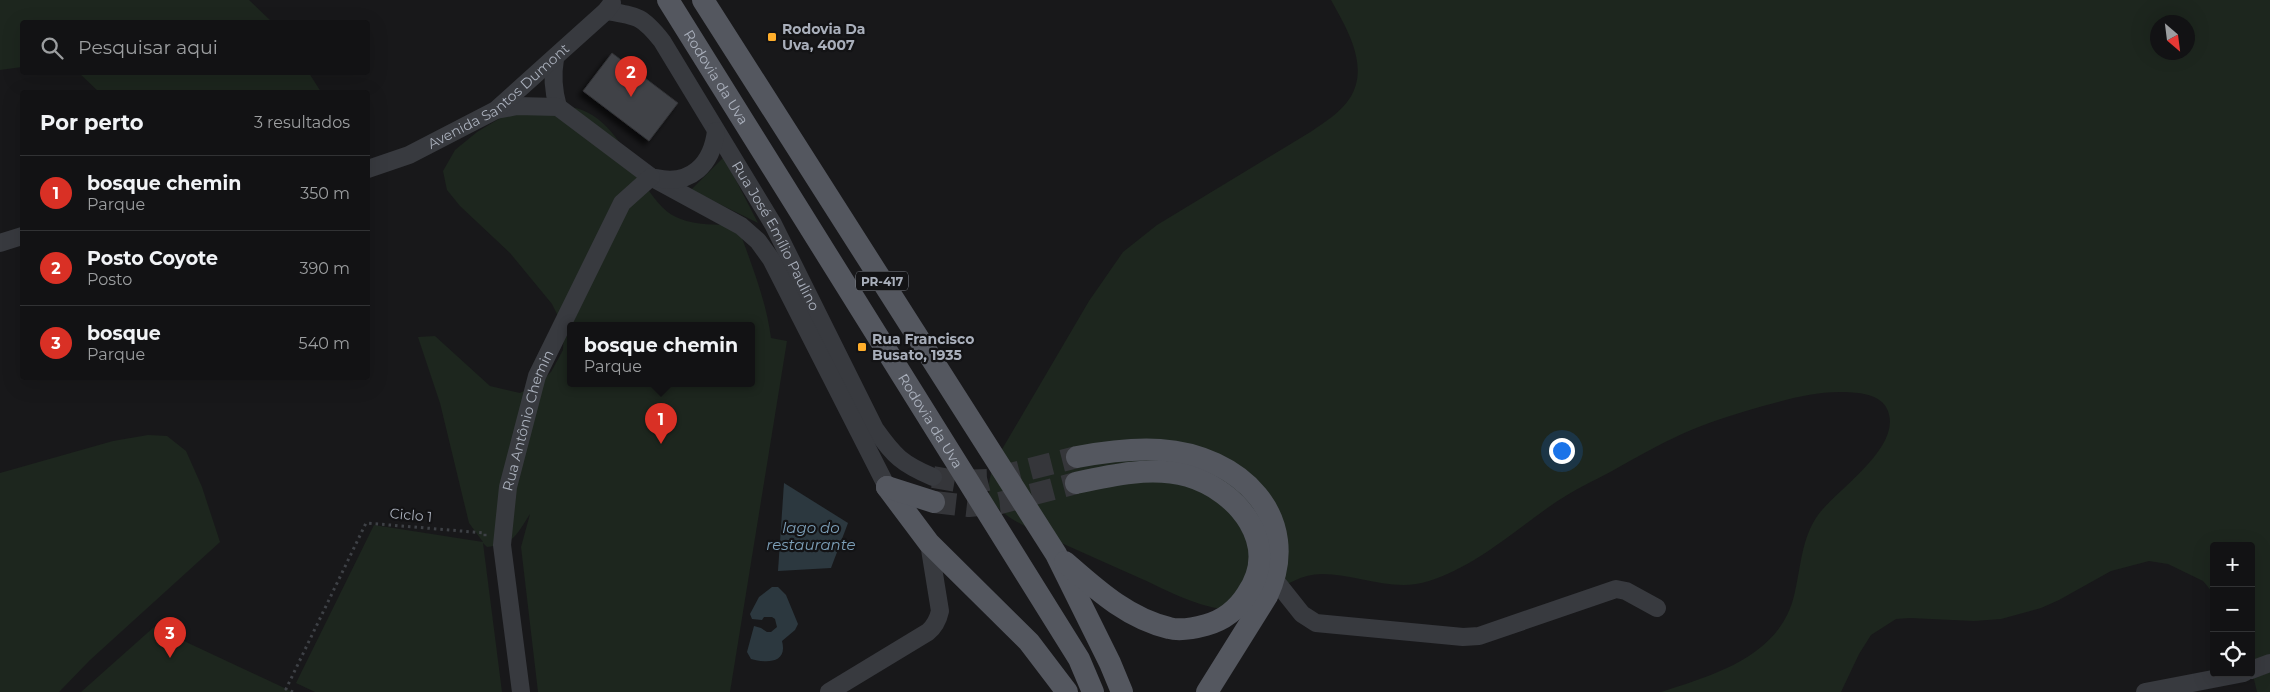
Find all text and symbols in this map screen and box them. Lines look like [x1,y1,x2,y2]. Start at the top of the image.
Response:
north arrow [2150,15,2195,60]
search box [20,20,370,75]
place label: Rodovia Da Uva, 4007 [782,20,866,54]
street label: Rodovia da Uva [680,26,752,128]
marker: Rodovia Da Uva, 4007 [766,31,778,43]
icon: search [38,34,66,62]
text: Pesquisar aqui [78,36,218,59]
street label: Avenida Santos Dumont [425,39,573,153]
pin: 2 [615,56,647,97]
text: Por perto [40,110,144,135]
text: 3 resultados [254,113,350,132]
street label: Rua José Emílio Paulino [728,158,824,314]
text: bosque chemin [87,172,241,195]
text: 1 [53,184,59,203]
text: 350 m [300,184,350,203]
text: Parque [87,195,145,214]
text: Posto Coyote [87,247,218,270]
text: 2 [51,259,61,278]
text: 390 m [299,259,350,278]
text: Posto [87,270,132,289]
road number: PR-417 [856,272,908,290]
text: bosque [87,322,161,345]
popup [567,322,755,387]
place label: Rua Francisco Busato, 1935 [872,330,974,364]
text: 3 [51,334,61,353]
text: 540 m [299,334,350,353]
text: bosque chemin [584,334,738,357]
marker: Rua Francisco Busato, 1935 [856,341,868,353]
text: Parque [87,345,145,364]
street label: Rua Antônio Chemin [498,347,558,493]
text: Parque [584,357,642,376]
street label: Rodovia da Uva [894,370,967,472]
pin: 1 [645,403,677,444]
your location [1549,438,1575,464]
street label: Ciclo 1 [389,504,433,526]
water label: lago do restaurante [766,518,856,554]
map controls [2210,542,2255,677]
button: + [2210,542,2255,587]
button: − [2210,587,2255,632]
pin: 3 [154,617,186,658]
button: locate [2210,632,2255,677]

